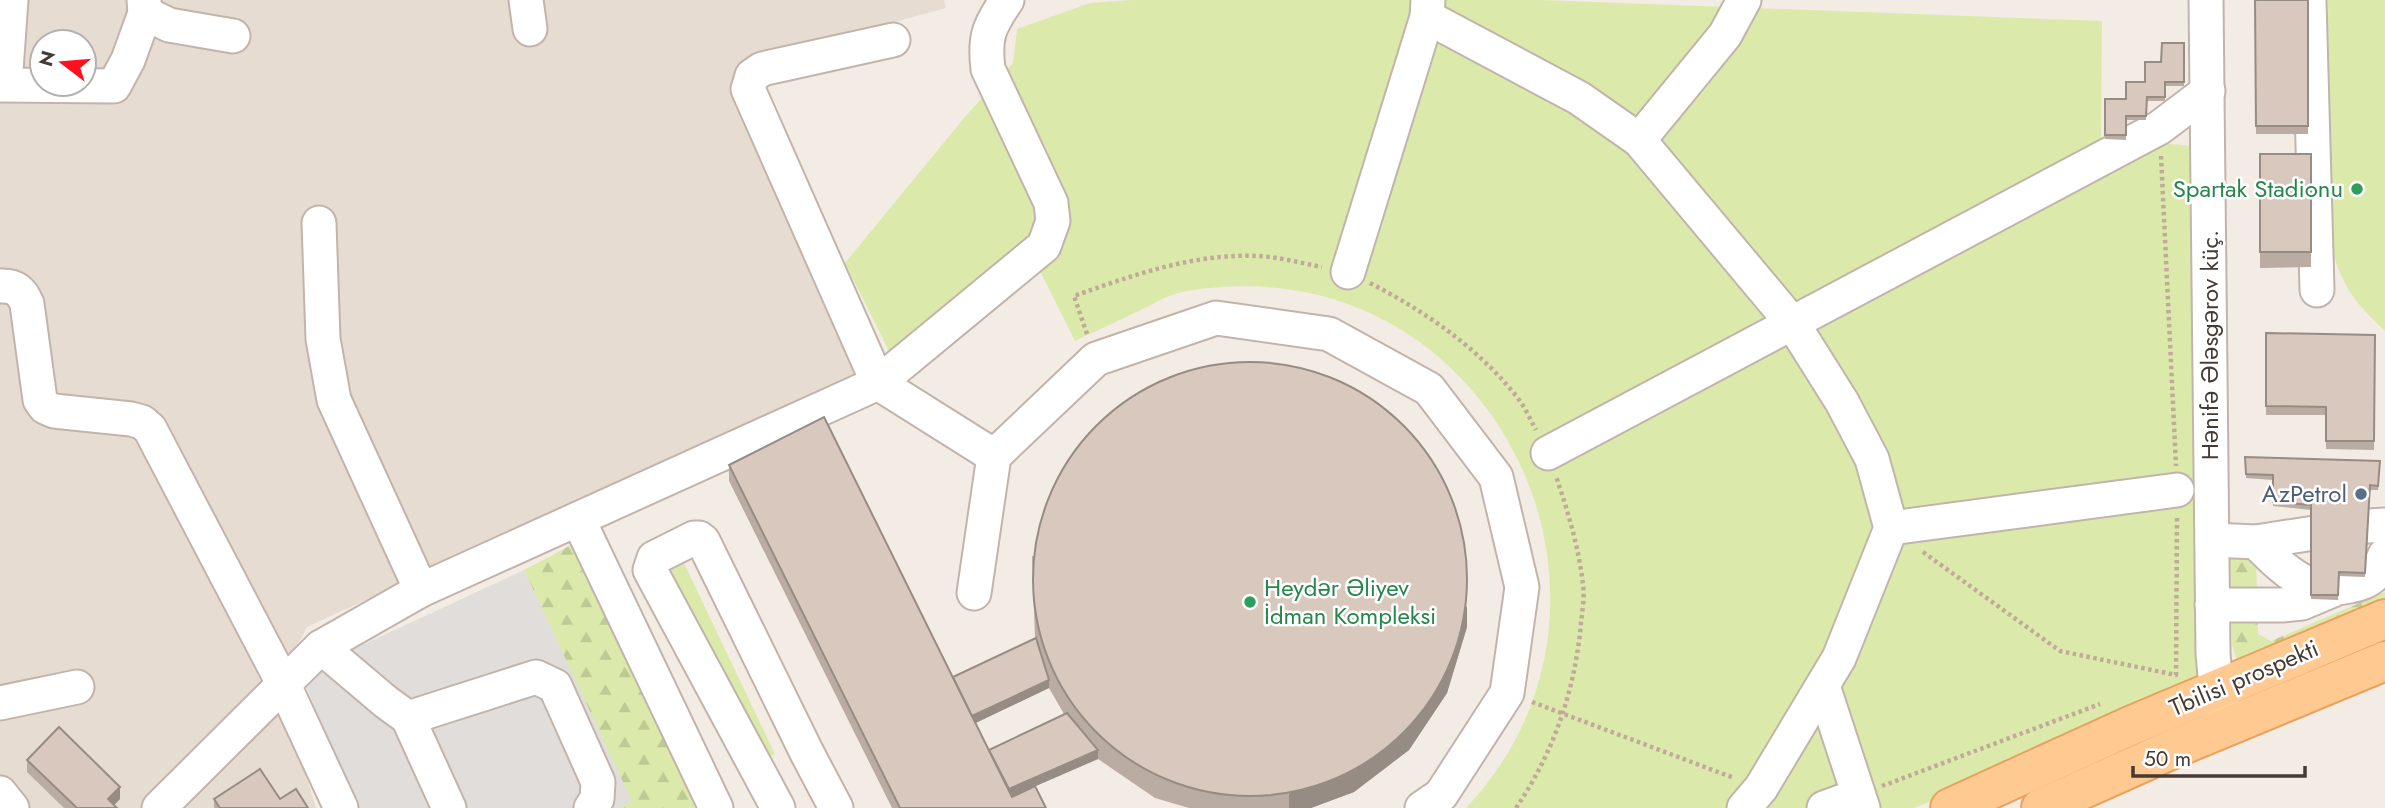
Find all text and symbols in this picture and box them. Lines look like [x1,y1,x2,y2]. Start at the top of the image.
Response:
north arrow [28,28,98,98]
text: N [32,47,62,69]
place label: Spartak Stadionu [2173,171,2343,206]
marker: Spartak Stadionu [2349,181,2365,197]
street label: Hənifə Ələsgərov küç. [2192,230,2227,460]
place label: AzPetrol [2262,476,2347,511]
marker: AzPetrol [2353,486,2369,502]
place label: Heydər Əliyev İdman Kompleksi [1264,570,1436,633]
marker: Heydər Əliyev İdman Kompleksi [1242,594,1258,610]
street label: Tbilisi prospekti [2164,630,2324,725]
scale bar [2133,734,2304,778]
text: 50 m [2144,744,2191,774]

